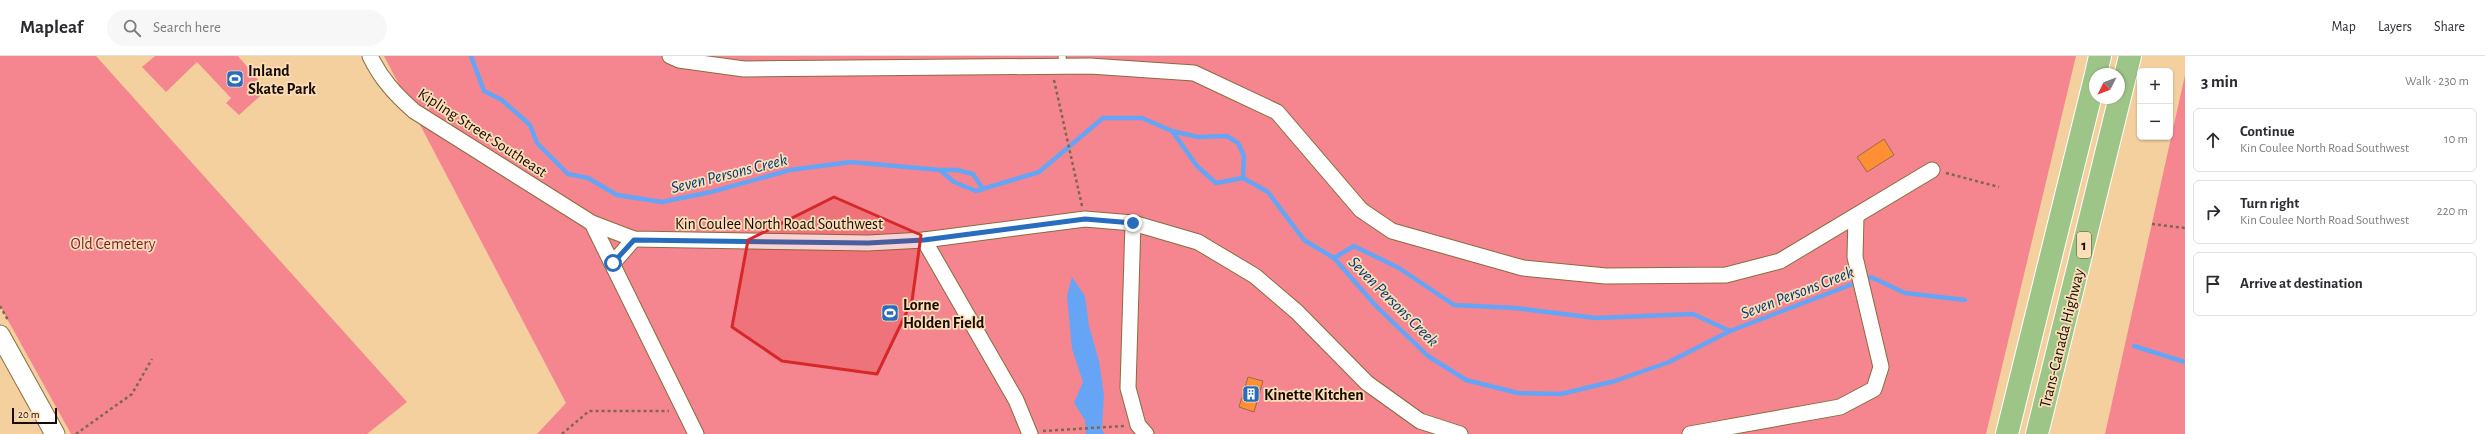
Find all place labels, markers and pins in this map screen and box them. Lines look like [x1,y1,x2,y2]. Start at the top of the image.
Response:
place label: Inland Skate Park [248,63,316,97]
sports icon: Inland Skate Park [225,69,245,89]
place label: Lorne Holden Field [903,297,985,331]
sports icon: Lorne Holden Field [880,303,900,323]
building icon: Kinette Kitchen [1241,384,1261,404]
place label: Kinette Kitchen [1264,387,1364,403]

